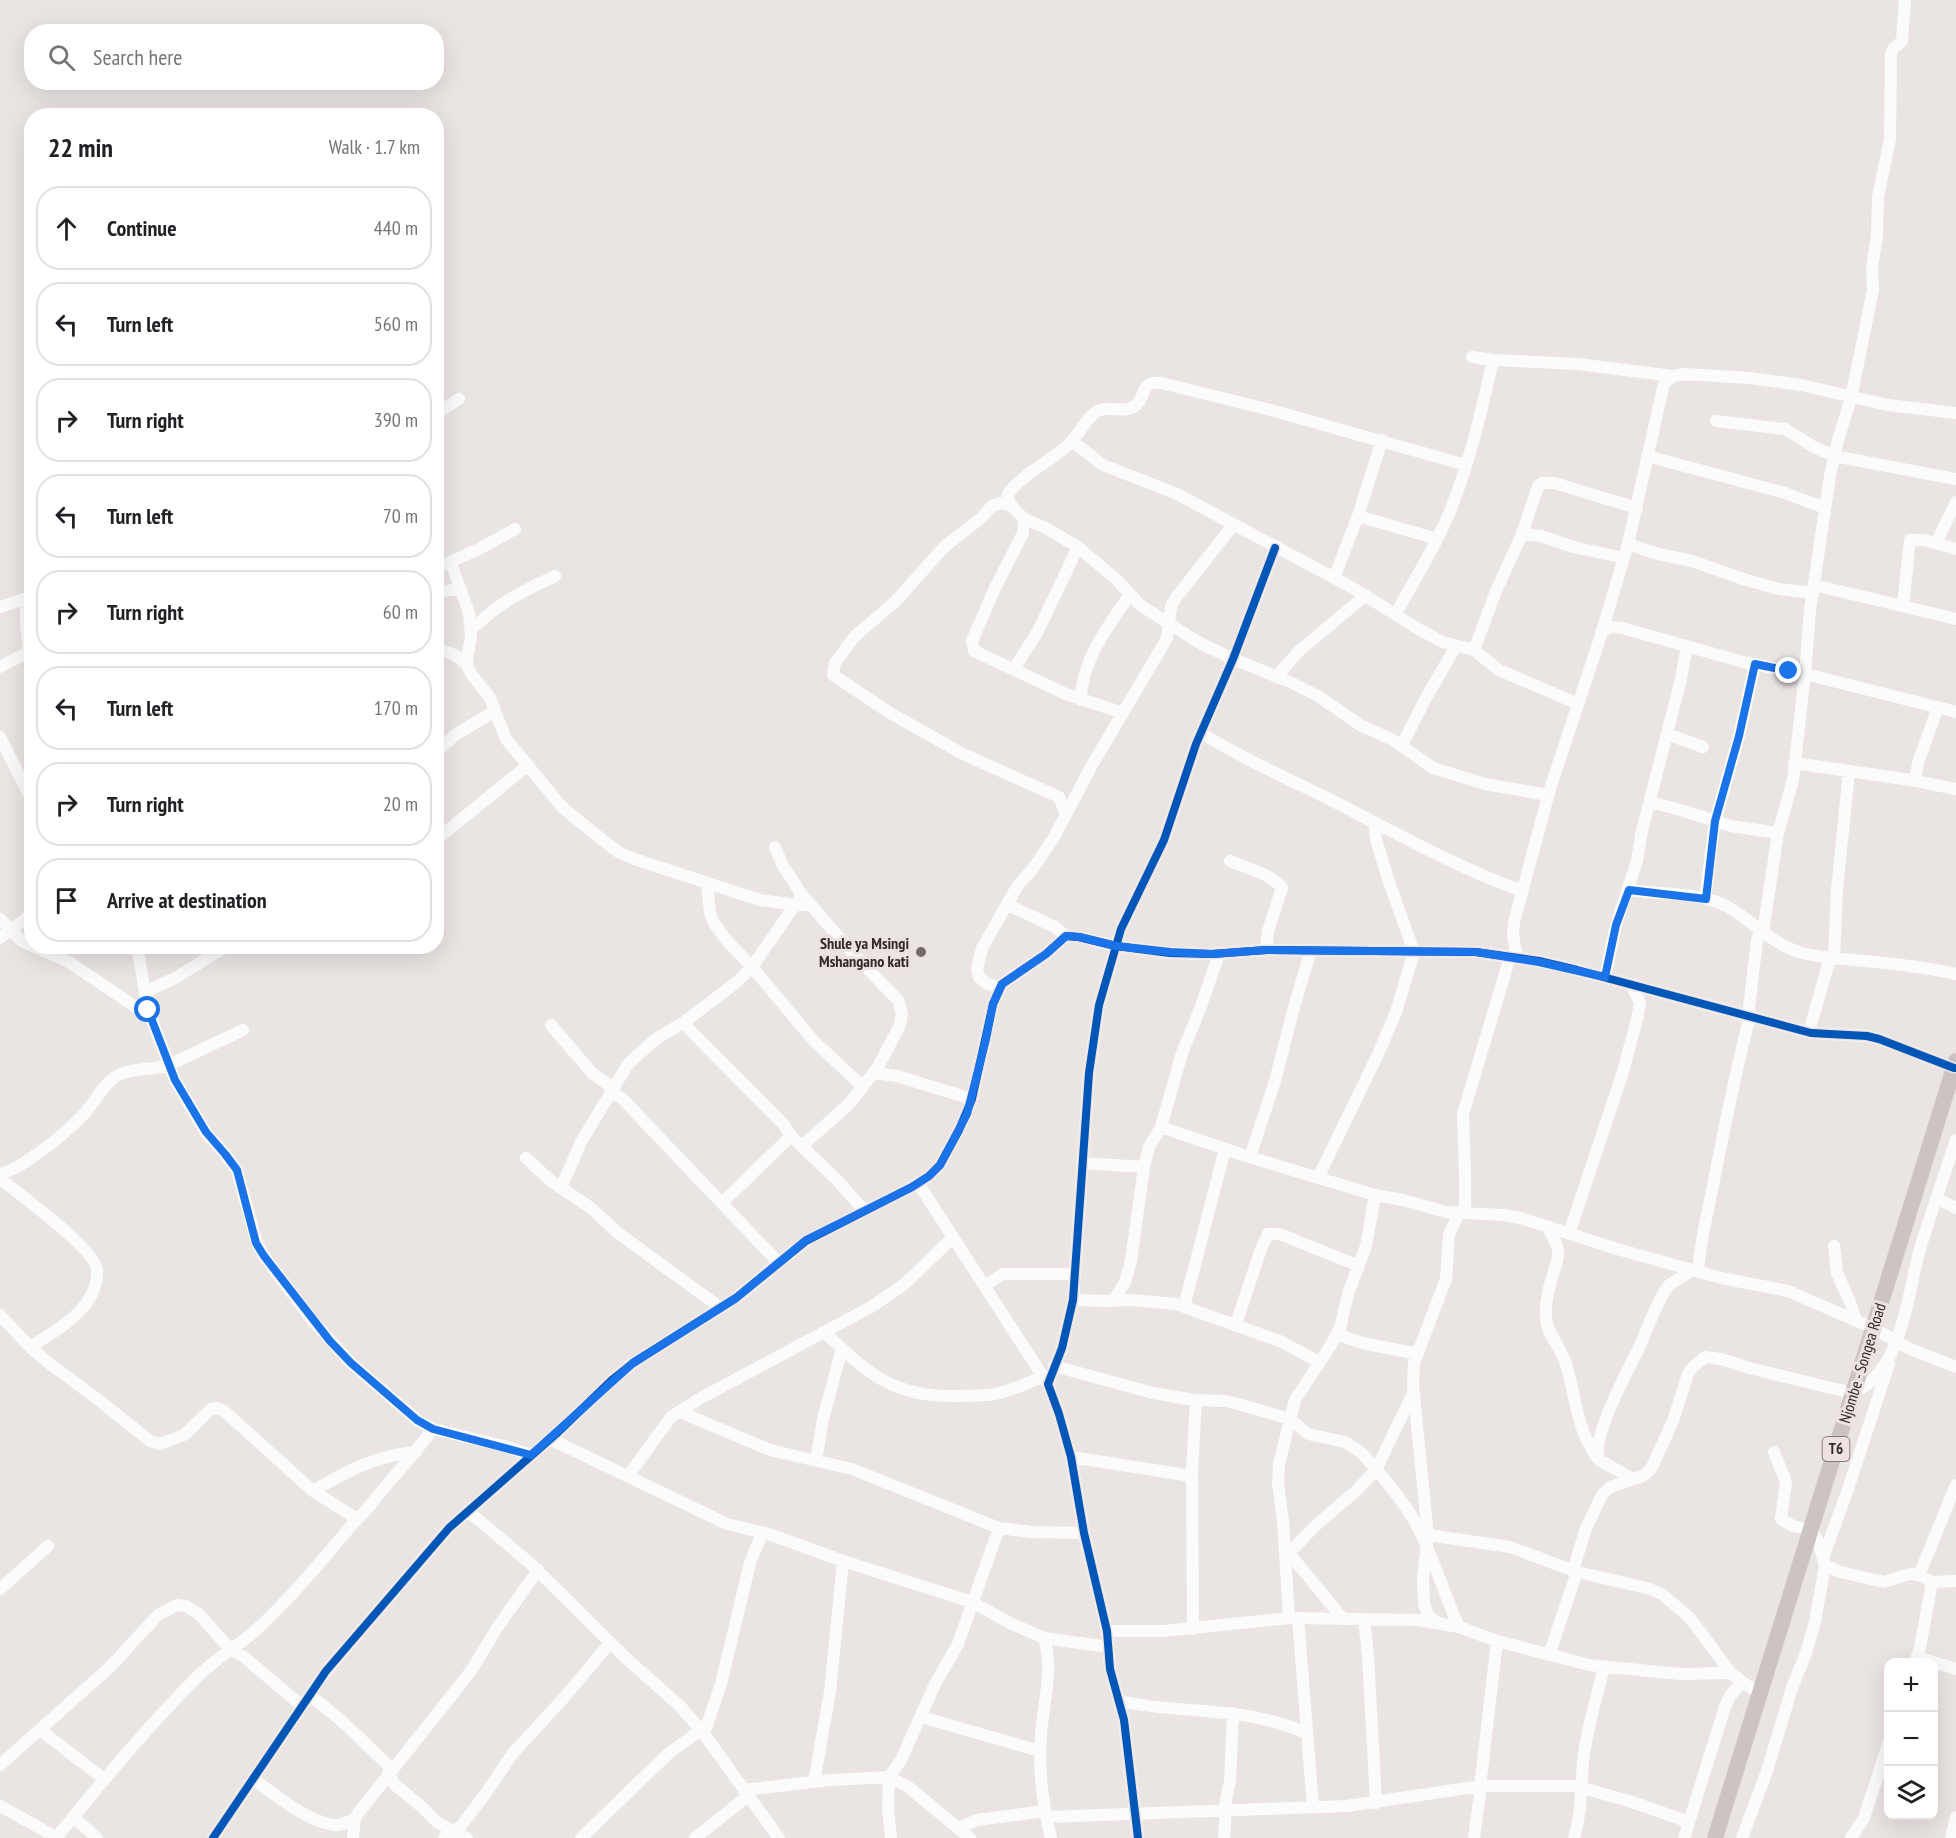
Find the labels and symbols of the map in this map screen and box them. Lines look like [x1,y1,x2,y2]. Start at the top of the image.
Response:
route end [1775,657,1801,683]
place label: Shule ya Msingi Mshangano kati [819,933,909,971]
marker: Shule ya Msingi Mshangano kati [914,945,928,959]
route start [134,996,160,1022]
street label: Njombe - Songea Road [1834,1300,1890,1425]
road number: T6 [1822,1437,1850,1461]

